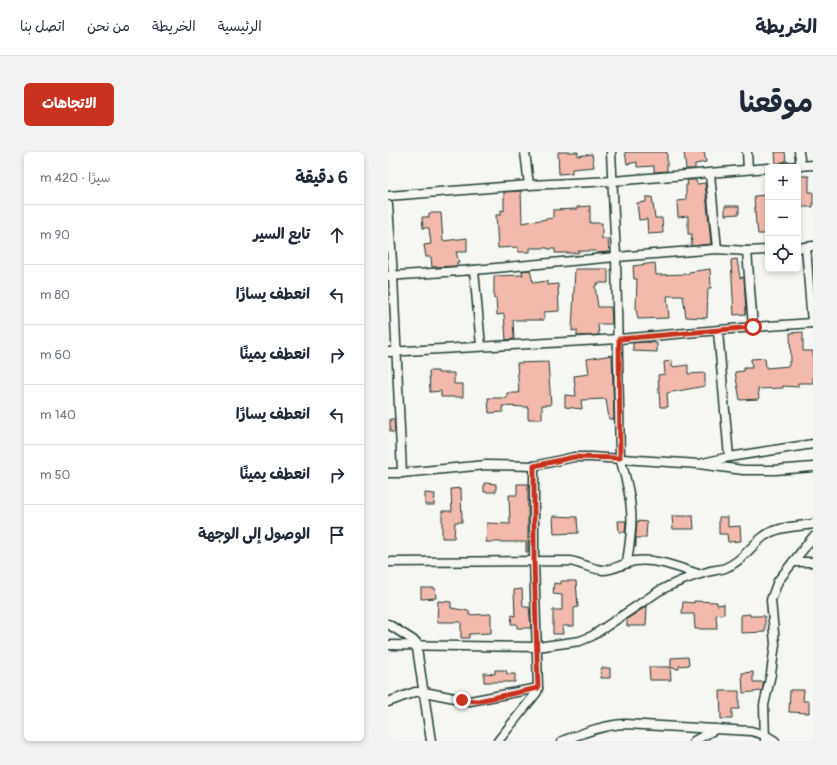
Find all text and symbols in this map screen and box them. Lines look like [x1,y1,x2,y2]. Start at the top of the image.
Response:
text: الخريطة [755,15,817,39]
text: اتصل بنا [20,18,65,35]
text: من نحن [87,18,130,35]
text: الخريطة [152,18,196,35]
text: الرئيسية [218,18,262,35]
button: الاتجاهات [24,83,114,126]
text: موقعنا [739,86,813,121]
map controls [765,164,801,272]
button: + [765,164,801,200]
text: 6 دقيقة [295,167,348,188]
text: سيرًا · 420 m [40,170,111,186]
button: − [765,200,801,236]
icon: ahead [326,224,348,246]
text: تابع السير [253,225,310,244]
text: 90 m [40,227,70,243]
button: locate [765,236,801,272]
icon: left [326,284,348,306]
text: انعطف يسارًا [236,285,310,304]
text: 80 m [40,287,70,303]
route start [744,318,762,336]
icon: right [326,344,348,366]
text: انعطف يمينًا [240,345,310,364]
text: 60 m [40,347,71,363]
icon: left [326,404,348,426]
text: انعطف يسارًا [236,405,310,424]
text: 140 m [40,407,76,423]
icon: right [326,464,348,486]
text: انعطف يمينًا [240,465,310,484]
text: 50 m [40,467,70,483]
icon: arrive [326,524,348,546]
text: الوصول إلى الوجهة [198,525,310,544]
route end [453,691,471,709]

